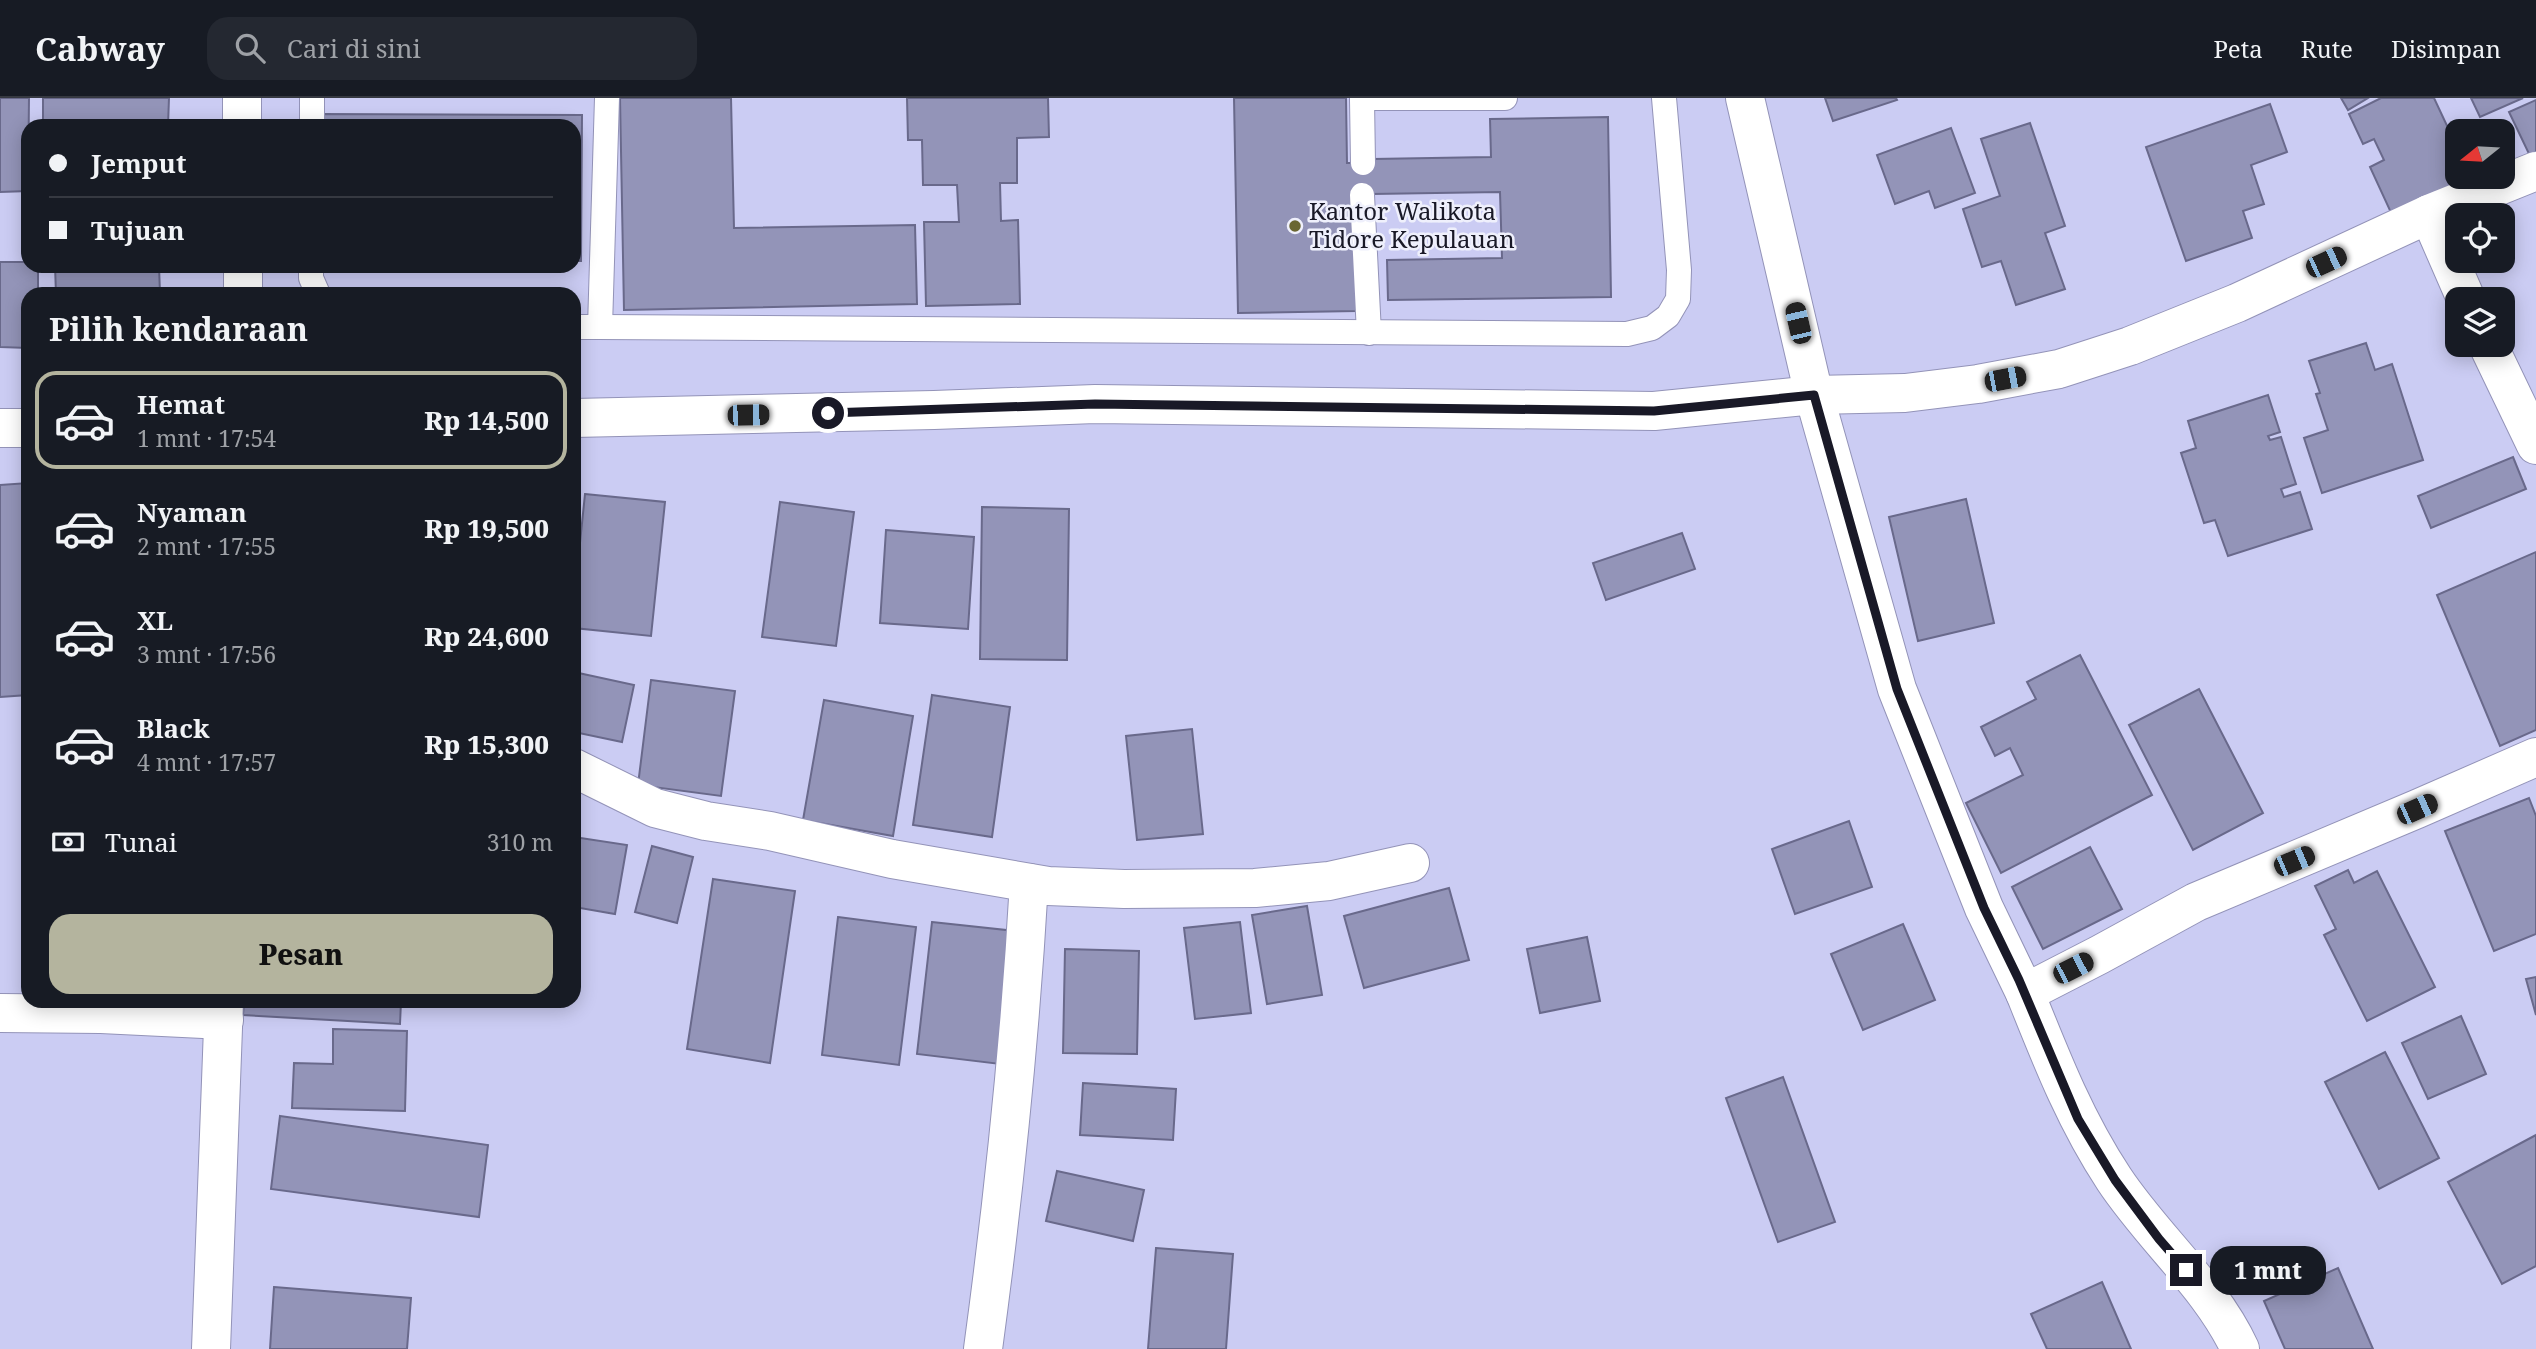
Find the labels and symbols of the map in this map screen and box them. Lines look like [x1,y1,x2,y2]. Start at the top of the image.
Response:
north arrow [2445,119,2515,189]
place label: Kantor Walikota Tidore Kepulauan [1309,194,1515,255]
marker: Kantor Walikota Tidore Kepulauan [1287,218,1303,234]
car [2303,244,2350,280]
car [1784,300,1813,346]
car [1983,365,2028,393]
route start [812,397,844,429]
car [727,404,770,426]
car [2394,791,2441,827]
car [2271,843,2318,879]
car [2050,949,2097,987]
callout: 1 mnt [2210,1246,2326,1294]
route end [2170,1254,2202,1286]

